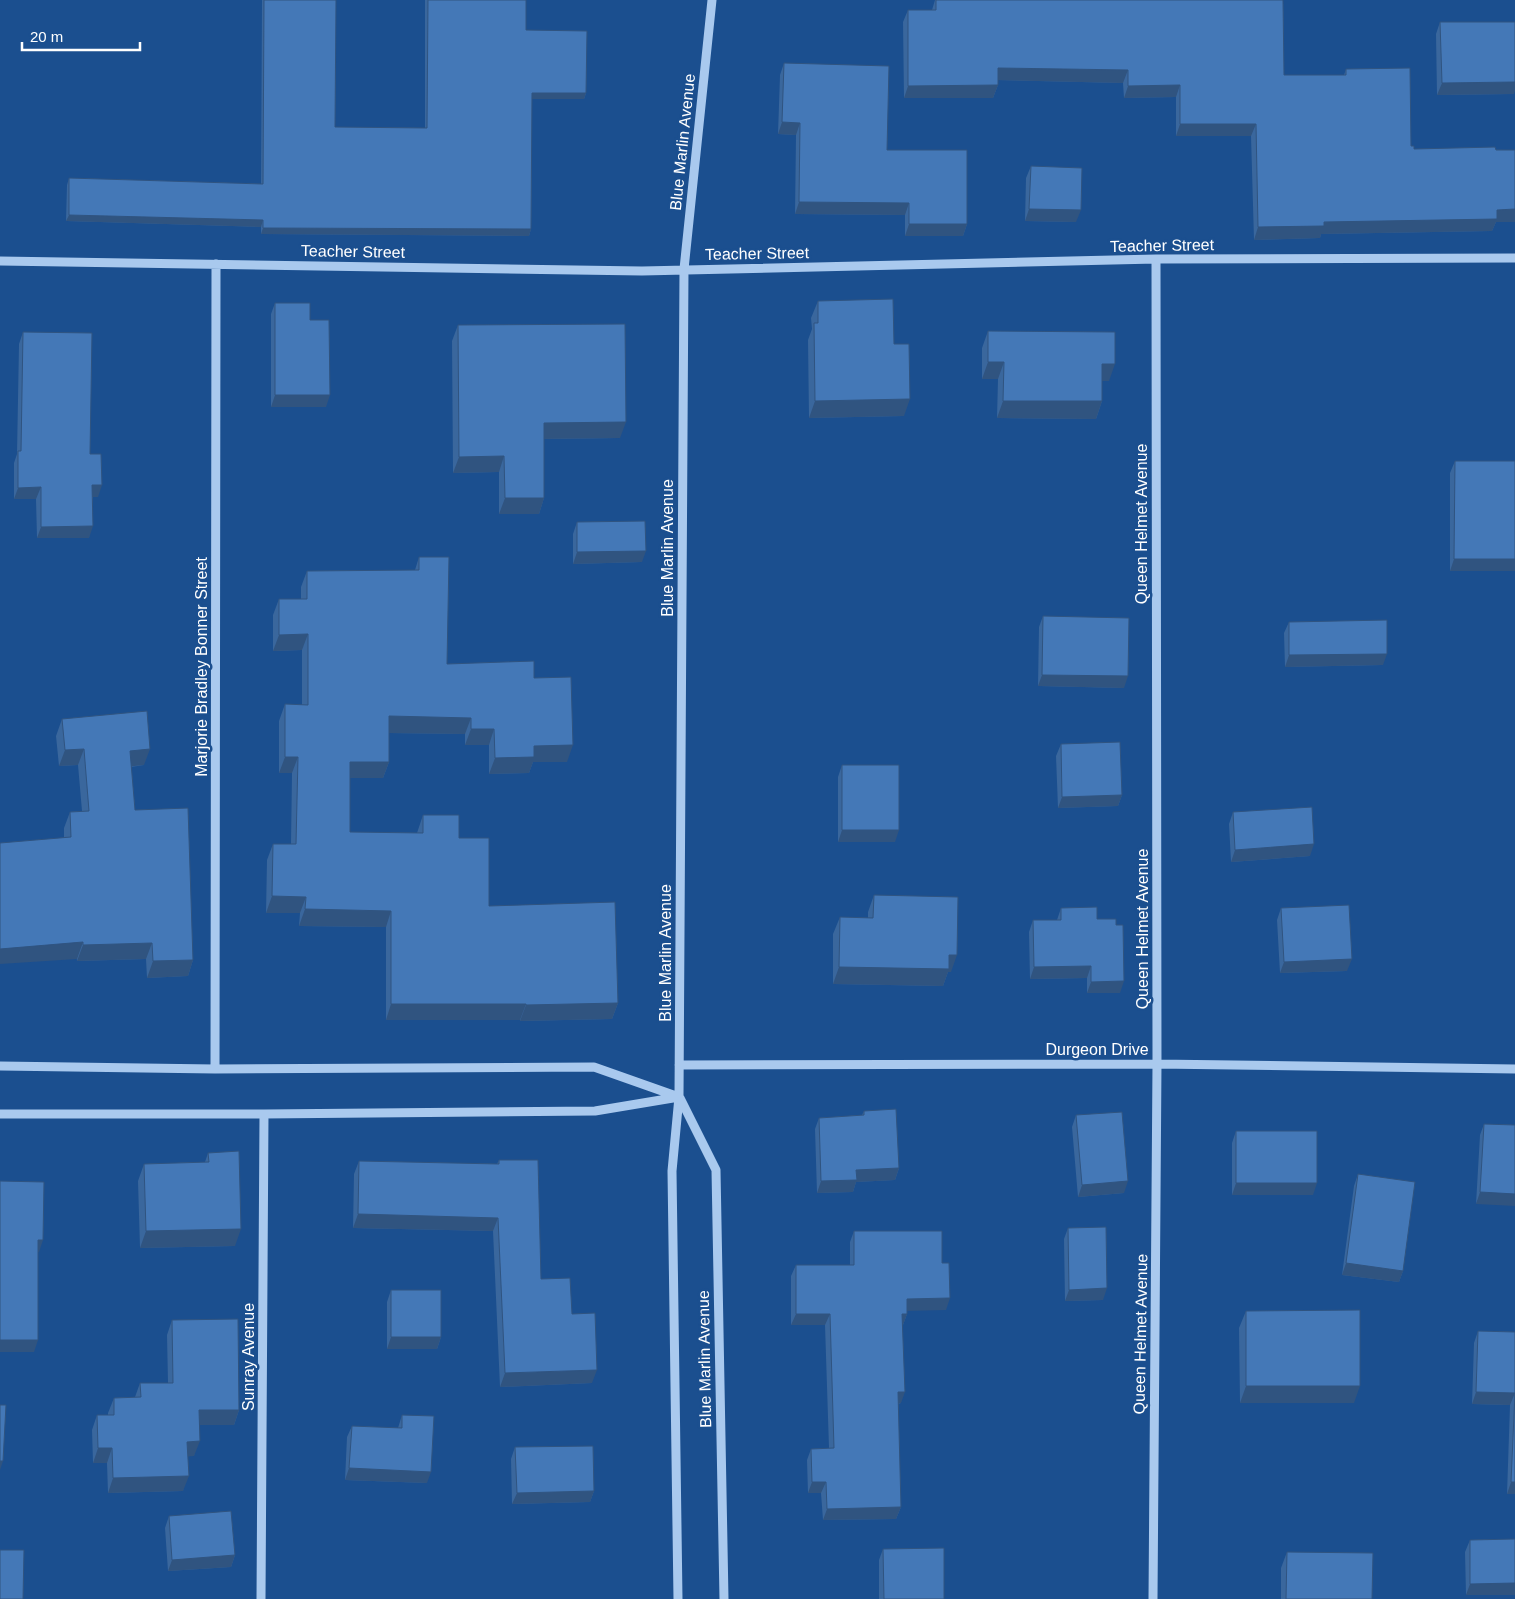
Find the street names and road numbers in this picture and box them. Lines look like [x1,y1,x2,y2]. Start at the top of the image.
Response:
street label: Blue Marlin Avenue [667,73,698,211]
street label: Teacher Street [1110,236,1215,255]
street label: Teacher Street [301,242,406,261]
street label: Teacher Street [705,244,810,263]
street label: Queen Helmet Avenue [1133,444,1150,604]
street label: Blue Marlin Avenue [659,479,676,617]
street label: Marjorie Bradley Bonner Street [193,557,210,777]
street label: Queen Helmet Avenue [1134,849,1151,1009]
street label: Blue Marlin Avenue [657,884,674,1022]
street label: Durgeon Drive [1045,1041,1149,1058]
street label: Queen Helmet Avenue [1131,1253,1150,1414]
street label: Blue Marlin Avenue [695,1290,714,1428]
street label: Sunray Avenue [240,1303,257,1411]

